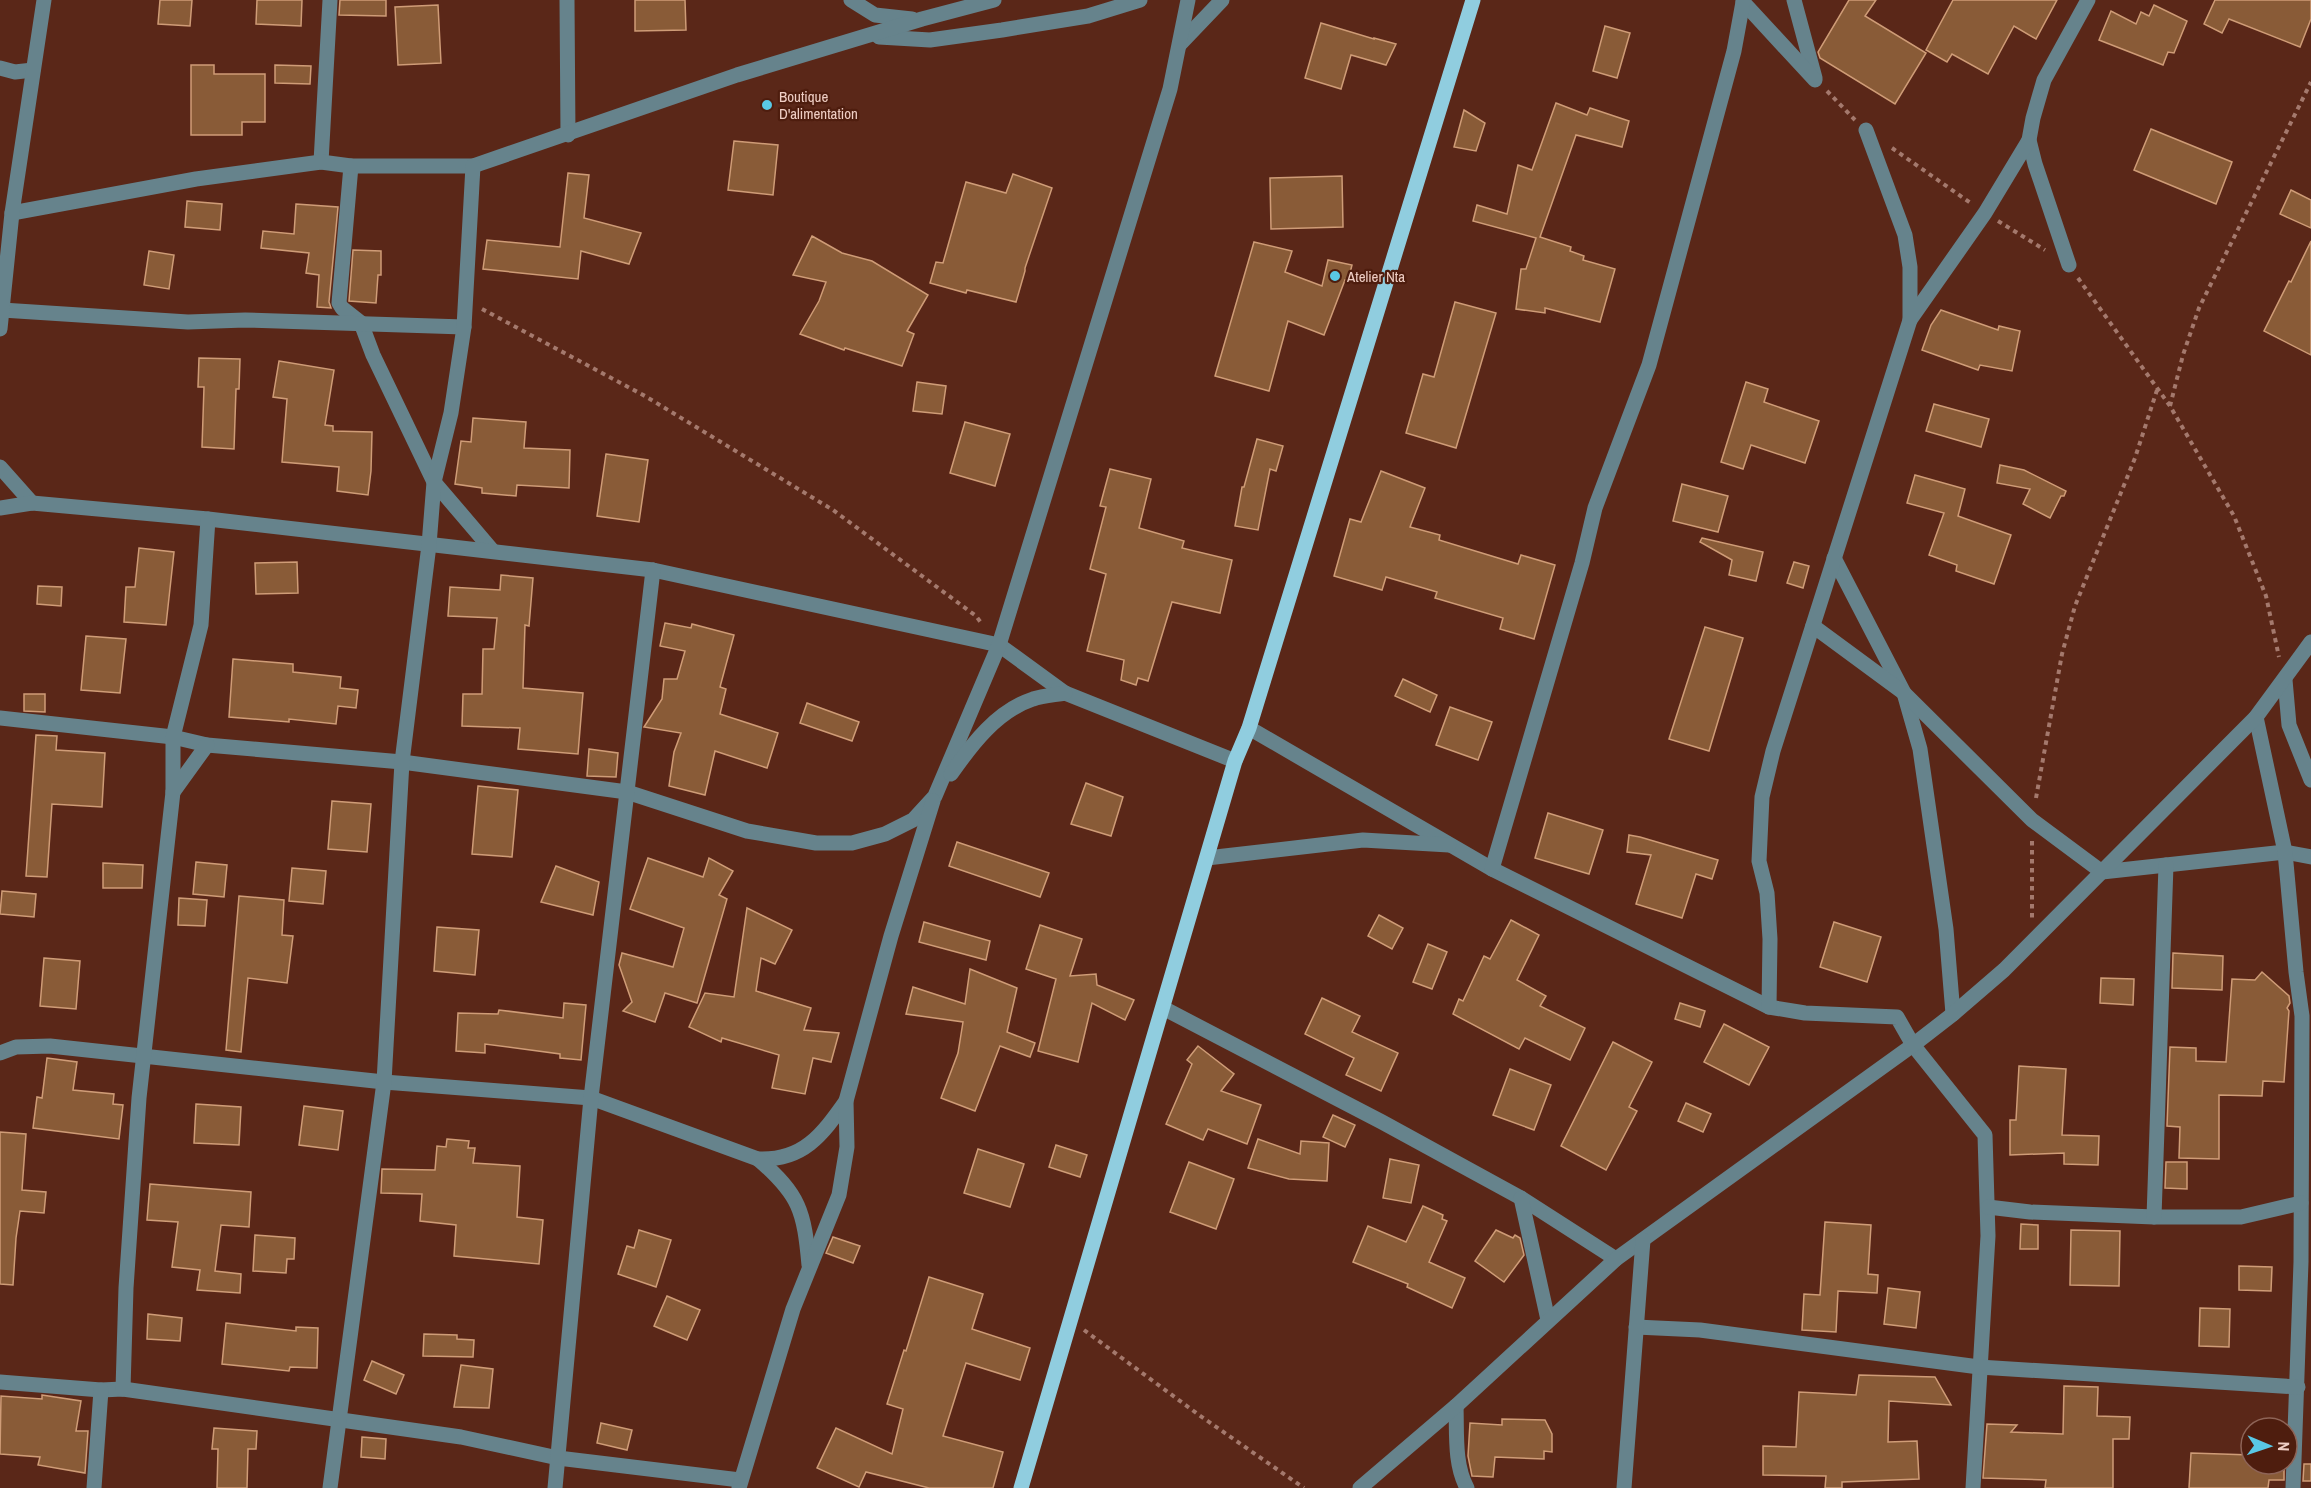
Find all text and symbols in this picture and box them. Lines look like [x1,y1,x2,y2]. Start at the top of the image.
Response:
place label: Boutique D'alimentation [779,86,858,124]
marker: Boutique D'alimentation [760,98,774,112]
place label: Atelier Nta [1346,266,1405,287]
marker: Atelier Nta [1328,269,1342,283]
north arrow [2239,1416,2299,1476]
text: N [2273,1441,2295,1452]

